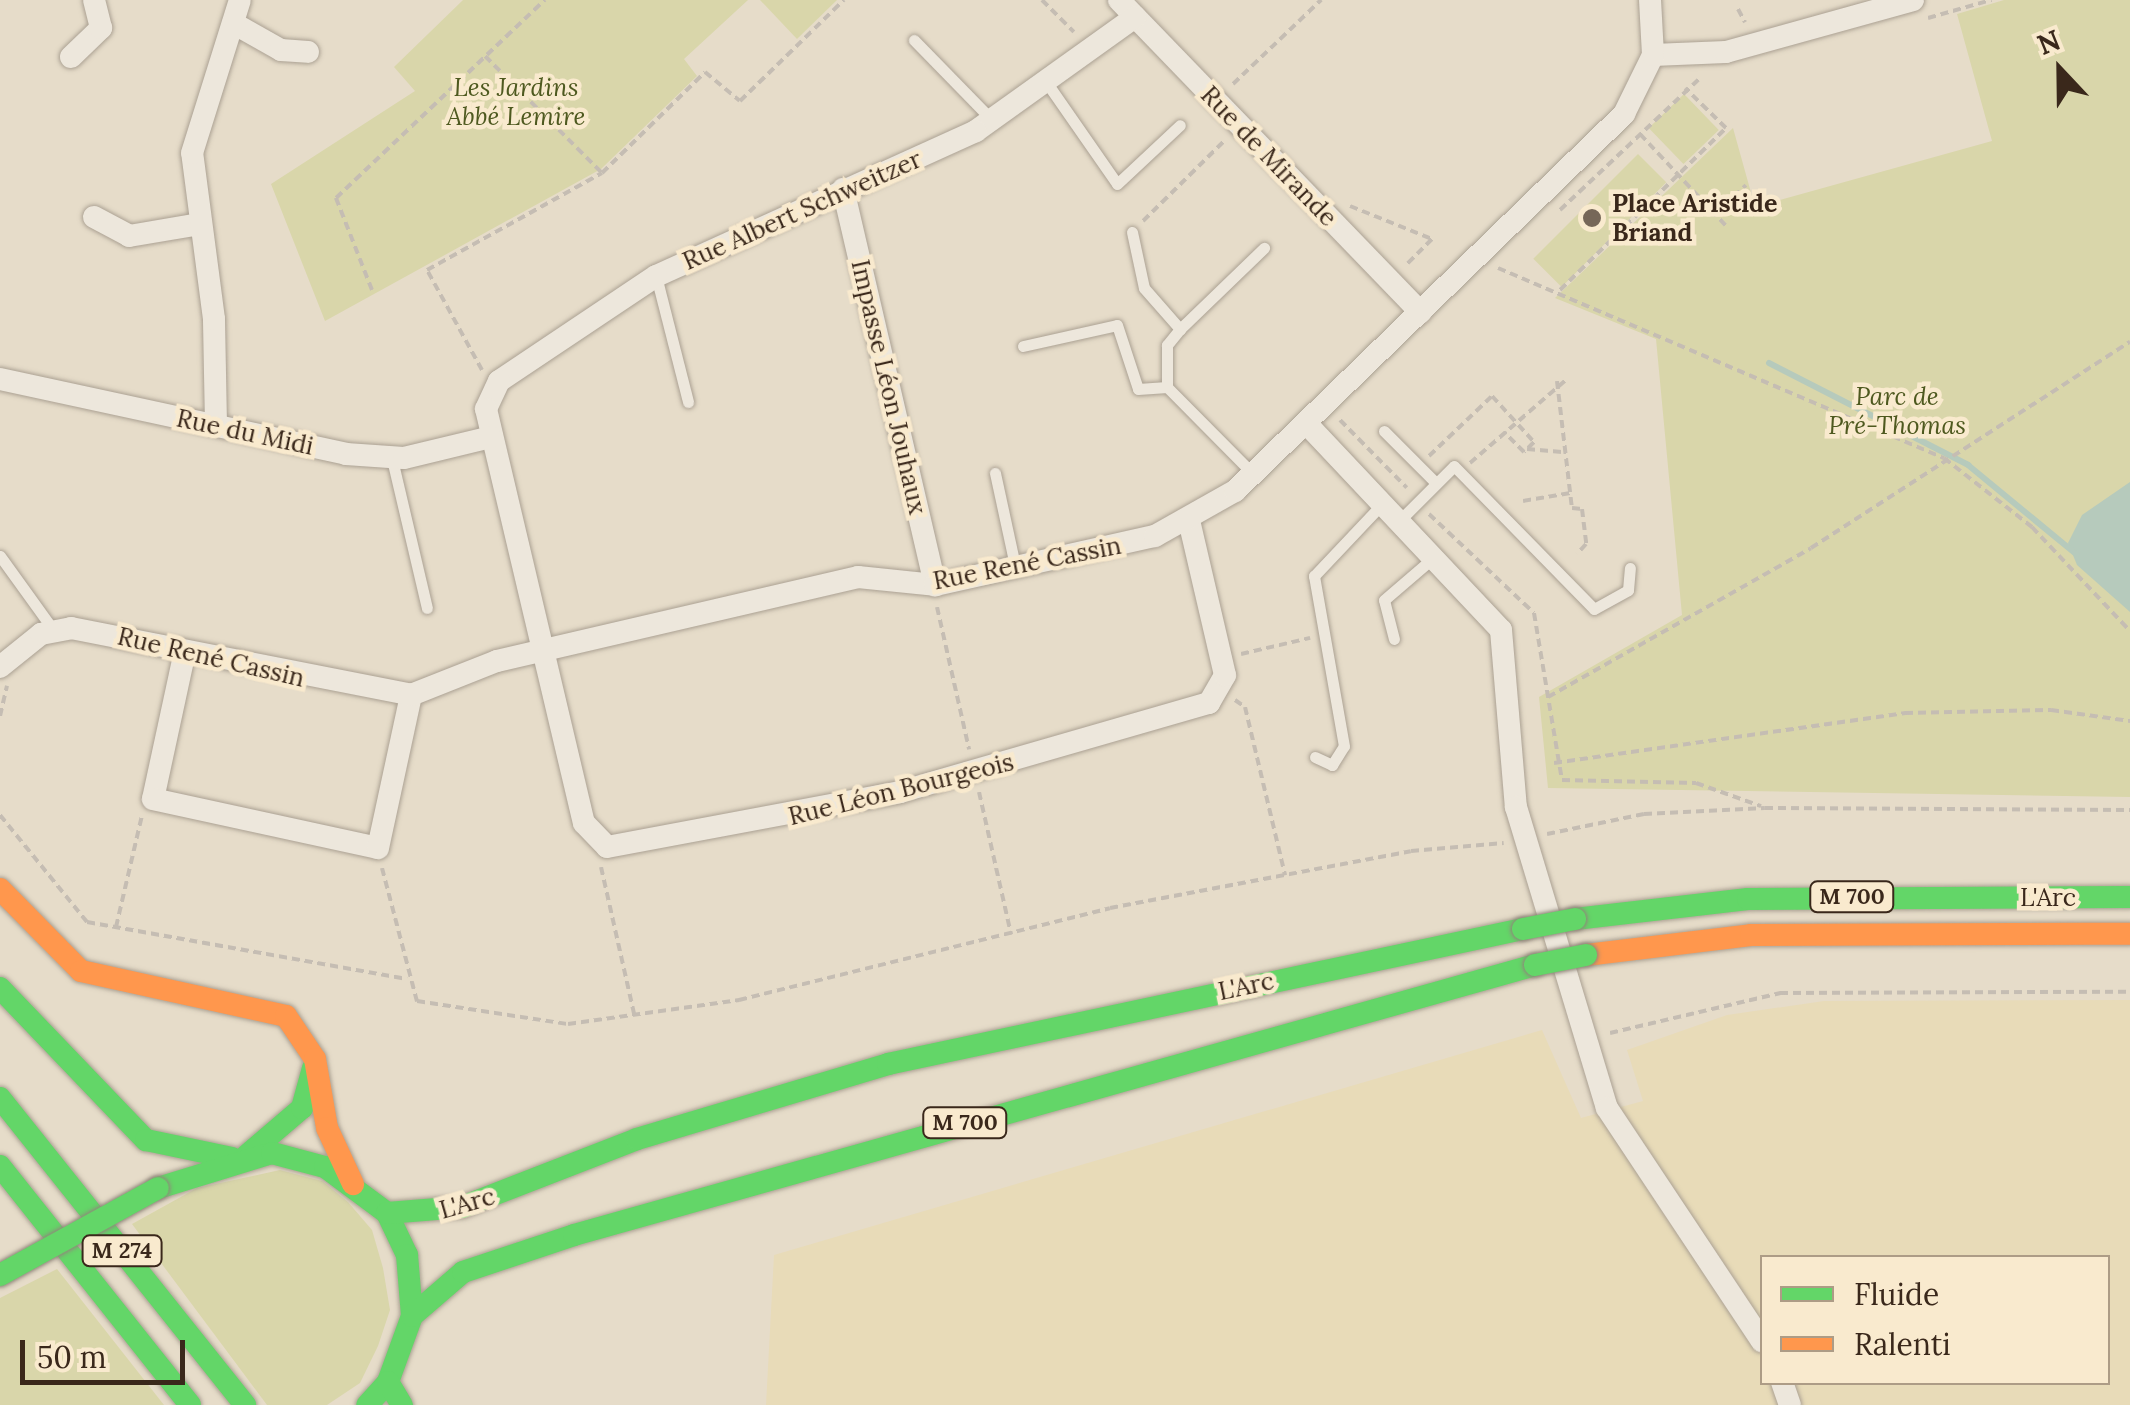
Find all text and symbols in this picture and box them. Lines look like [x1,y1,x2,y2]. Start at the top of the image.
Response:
north arrow [2010,20,2110,120]
text: N [2032,21,2066,63]
park label: Les Jardins Abbé Lemire [447,73,585,132]
street label: Rue de Mirande [1195,80,1343,232]
street label: Rue Albert Schweitzer [678,144,926,276]
place label: Place Aristide Briand [1612,189,1777,248]
marker: Place Aristide Briand [1581,207,1603,229]
street label: Impasse Léon Jouhaux [845,257,933,517]
park label: Parc de Pré-Thomas [1828,382,1966,441]
street label: Rue du Midi [174,403,316,461]
street label: Rue René Cassin [930,530,1124,596]
street label: Rue René Cassin [115,621,307,693]
street label: Rue Léon Bourgeois [785,746,1017,832]
road number: M 700 [1807,880,1897,914]
street label: L'Arc [2020,882,2076,912]
street label: L'Arc [1215,966,1277,1006]
road number: M 700 [920,1106,1010,1140]
street label: L'Arc [436,1181,498,1225]
road number: M 274 [80,1234,164,1268]
legend [1760,1255,2110,1385]
text: Fluide [1854,1275,1939,1313]
scale bar [25,1320,190,1382]
text: Ralenti [1854,1325,1951,1363]
text: 50 m [37,1338,107,1376]

